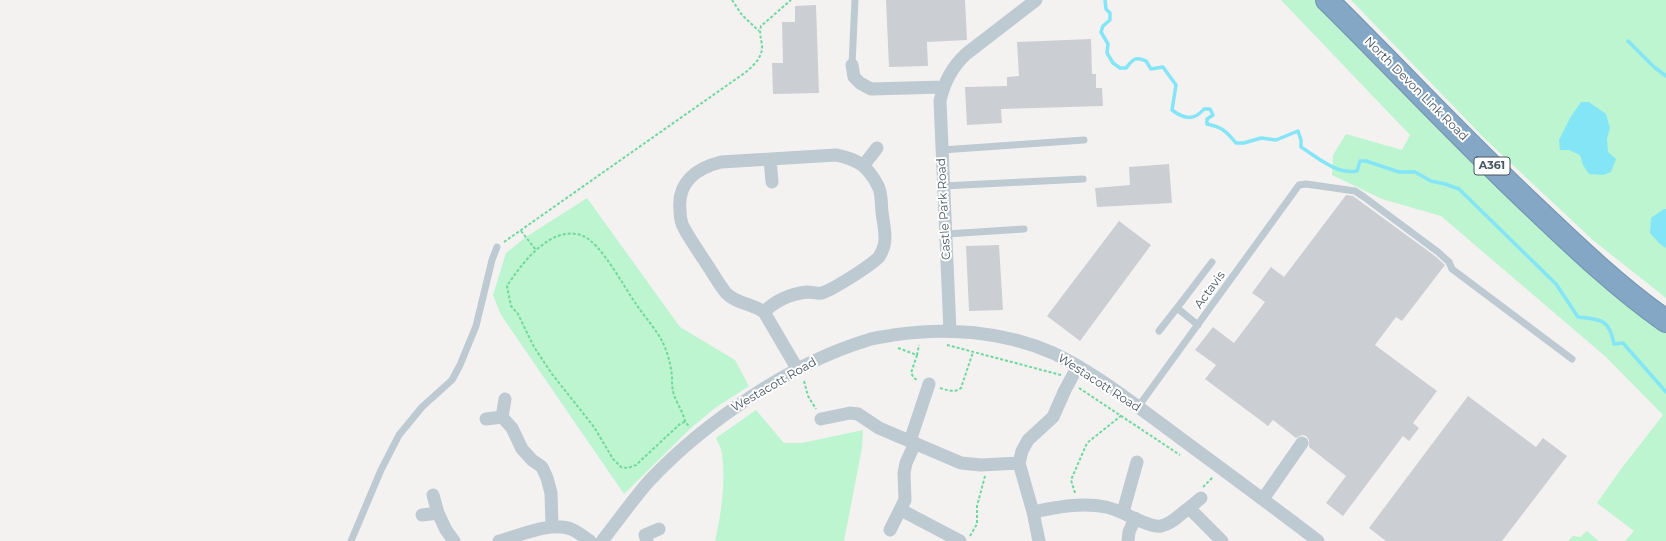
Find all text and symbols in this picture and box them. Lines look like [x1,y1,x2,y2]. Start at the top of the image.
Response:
street label: North Devon Link Road [1361,34,1471,144]
road number: A361 [1474,157,1510,175]
street label: Castle Park Road [934,158,954,260]
street label: Actavis [1192,269,1228,311]
street label: Westacott Road [1055,351,1143,415]
street label: Westacott Road [729,355,819,415]

